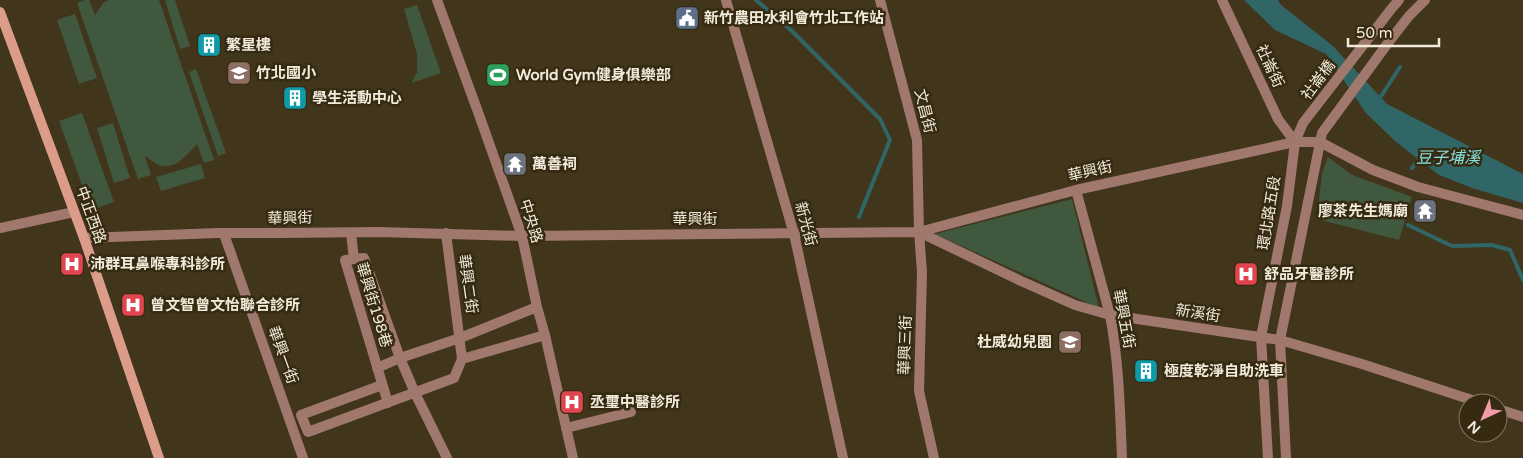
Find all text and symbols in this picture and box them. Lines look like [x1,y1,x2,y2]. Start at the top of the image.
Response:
public building icon: 新竹農田水利會竹北工作站 [674,5,700,31]
place label: 新竹農田水利會竹北工作站 [704,9,884,27]
scale bar [1348,15,1439,47]
text: 50 m [1356,24,1393,42]
building icon: 繁星樓 [196,32,222,58]
place label: 繁星樓 [226,36,271,54]
street label: 社崙街 [1252,42,1288,90]
street label: 社崙橋 [1297,57,1339,103]
school or university icon: 竹北國小 [226,60,252,86]
sports icon: World Gym健身俱樂部 [485,62,511,88]
place label: 竹北國小 [256,64,317,82]
place label: World Gym健身俱樂部 [516,66,671,85]
building icon: 學生活動中心 [282,85,308,111]
street label: 文昌街 [911,87,939,135]
place label: 學生活動中心 [312,89,402,107]
water label: 豆子埔溪 [1416,148,1482,168]
temple icon: 萬善祠 [502,151,528,177]
place label: 萬善祠 [532,155,577,173]
street label: 華興街 [1066,157,1114,185]
street label: 環北路五段 [1254,175,1284,251]
street label: 中正西路 [72,184,110,246]
street label: 中央路 [516,197,546,245]
temple icon: 廖茶先生媽廟 [1412,198,1438,224]
street label: 新光街 [791,200,821,248]
place label: 廖茶先生媽廟 [1318,202,1408,220]
street label: 華興街 [267,209,313,227]
street label: 華興街 [672,210,718,228]
hospital icon: 沛群耳鼻喉專科診所 [59,251,85,277]
street label: 華興二街 [455,253,481,315]
place label: 沛群耳鼻喉專科診所 [90,255,225,273]
street label: 華興街198巷 [352,260,396,350]
hospital icon: 舒品牙醫診所 [1233,261,1259,287]
place label: 舒品牙醫診所 [1264,265,1354,283]
street label: 華興五街 [1109,288,1139,350]
hospital icon: 曾文智曾文怡聯合診所 [120,292,146,318]
place label: 曾文智曾文怡聯合診所 [150,296,300,314]
street label: 新溪街 [1174,301,1222,325]
street label: 華興三街 [895,315,915,375]
street label: 華興一街 [264,324,302,386]
school or university icon: 杜威幼兒園 [1057,329,1083,355]
place label: 杜威幼兒園 [977,333,1052,351]
building icon: 極度乾淨自助洗車 [1133,358,1159,384]
place label: 極度乾淨自助洗車 [1164,362,1284,380]
hospital icon: 丞璽中醫診所 [559,389,585,415]
place label: 丞璽中醫診所 [590,393,680,411]
north arrow [1458,393,1508,443]
text: N [1464,417,1484,437]

